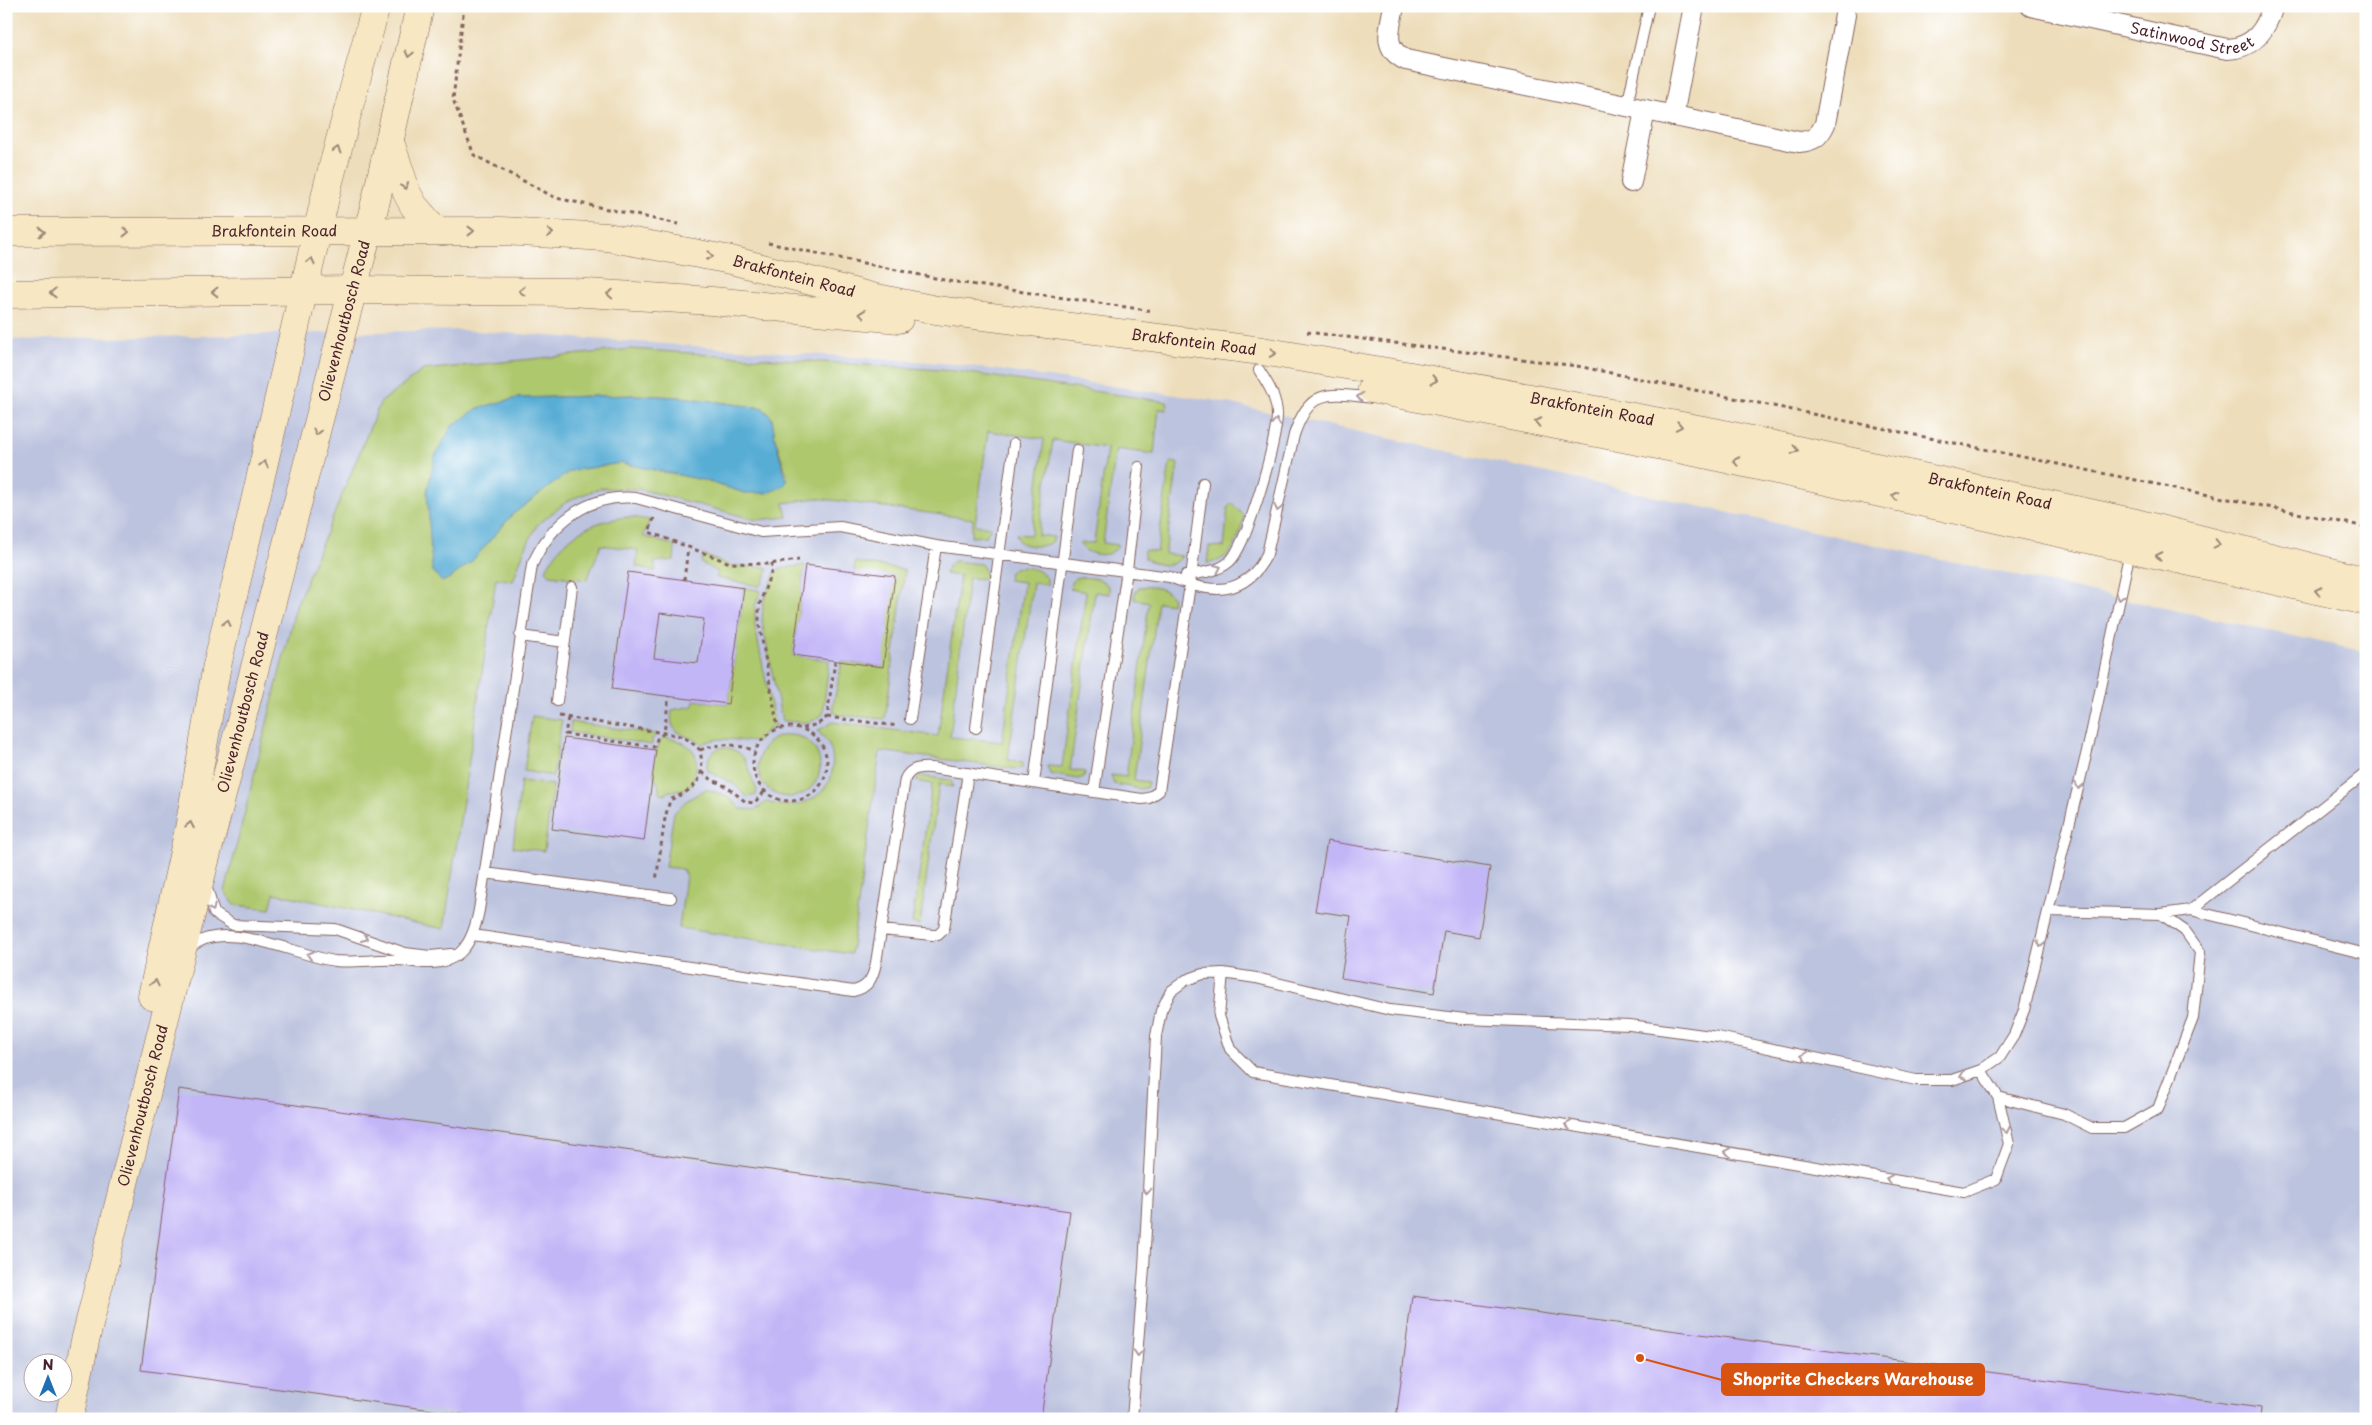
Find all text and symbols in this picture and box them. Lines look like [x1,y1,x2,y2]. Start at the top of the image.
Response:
street label: Satinwood Street [2128,15,2258,59]
one-way arrow [404,49,415,58]
one-way arrow [331,146,342,155]
one-way arrow [399,182,409,190]
street label: Brakfontein Road [211,218,337,242]
one-way arrow [468,226,475,236]
one-way arrow [38,227,46,237]
one-way arrow [123,227,131,237]
one-way arrow [546,227,554,238]
street label: Olievenhoutbosch Road [311,238,375,404]
street label: Brakfontein Road [730,248,858,302]
one-way arrow [706,250,715,260]
one-way arrow [305,256,316,265]
one-way arrow [518,286,526,297]
one-way arrow [211,287,218,297]
one-way arrow [48,288,56,299]
one-way arrow [606,289,614,300]
one-way arrow [858,309,866,320]
street label: Brakfontein Road [1130,322,1258,360]
one-way arrow [1269,348,1278,358]
one-way arrow [1429,375,1438,385]
street label: Brakfontein Road [1528,385,1656,431]
one-way arrow [1355,392,1363,403]
one-way arrow [1270,417,1281,425]
one-way arrow [1534,417,1542,428]
one-way arrow [1675,421,1684,431]
one-way arrow [312,427,323,436]
one-way arrow [1791,444,1800,455]
one-way arrow [1732,456,1741,467]
one-way arrow [258,460,269,469]
street label: Brakfontein Road [1926,465,2054,515]
one-way arrow [1890,491,1899,502]
one-way arrow [1273,503,1284,512]
one-way arrow [2213,538,2222,549]
one-way arrow [2155,551,2164,562]
one-way arrow [1213,564,1222,575]
one-way arrow [2314,586,2323,597]
one-way arrow [2115,593,2126,602]
one-way arrow [221,618,232,627]
street label: Olievenhoutbosch Road [210,629,274,795]
one-way arrow [2074,782,2085,791]
one-way arrow [184,820,194,829]
one-way arrow [206,902,216,911]
one-way arrow [360,932,369,943]
one-way arrow [2036,940,2047,949]
one-way arrow [306,950,315,960]
one-way arrow [149,979,160,988]
street label: Olievenhoutbosch Road [111,1022,173,1189]
one-way arrow [1800,1051,1809,1061]
one-way arrow [1959,1070,1968,1080]
one-way arrow [1564,1120,1572,1130]
one-way arrow [2000,1125,2011,1134]
one-way arrow [1724,1147,1733,1157]
one-way arrow [1884,1174,1893,1184]
one-way arrow [1142,1187,1152,1195]
one-way arrow [1133,1349,1144,1357]
north arrow [22,1352,72,1402]
text: N [42,1354,54,1375]
callout: Shoprite Checkers Warehouse [1722,1364,1984,1395]
text: Shoprite Checkers Warehouse [1733,1366,1974,1390]

